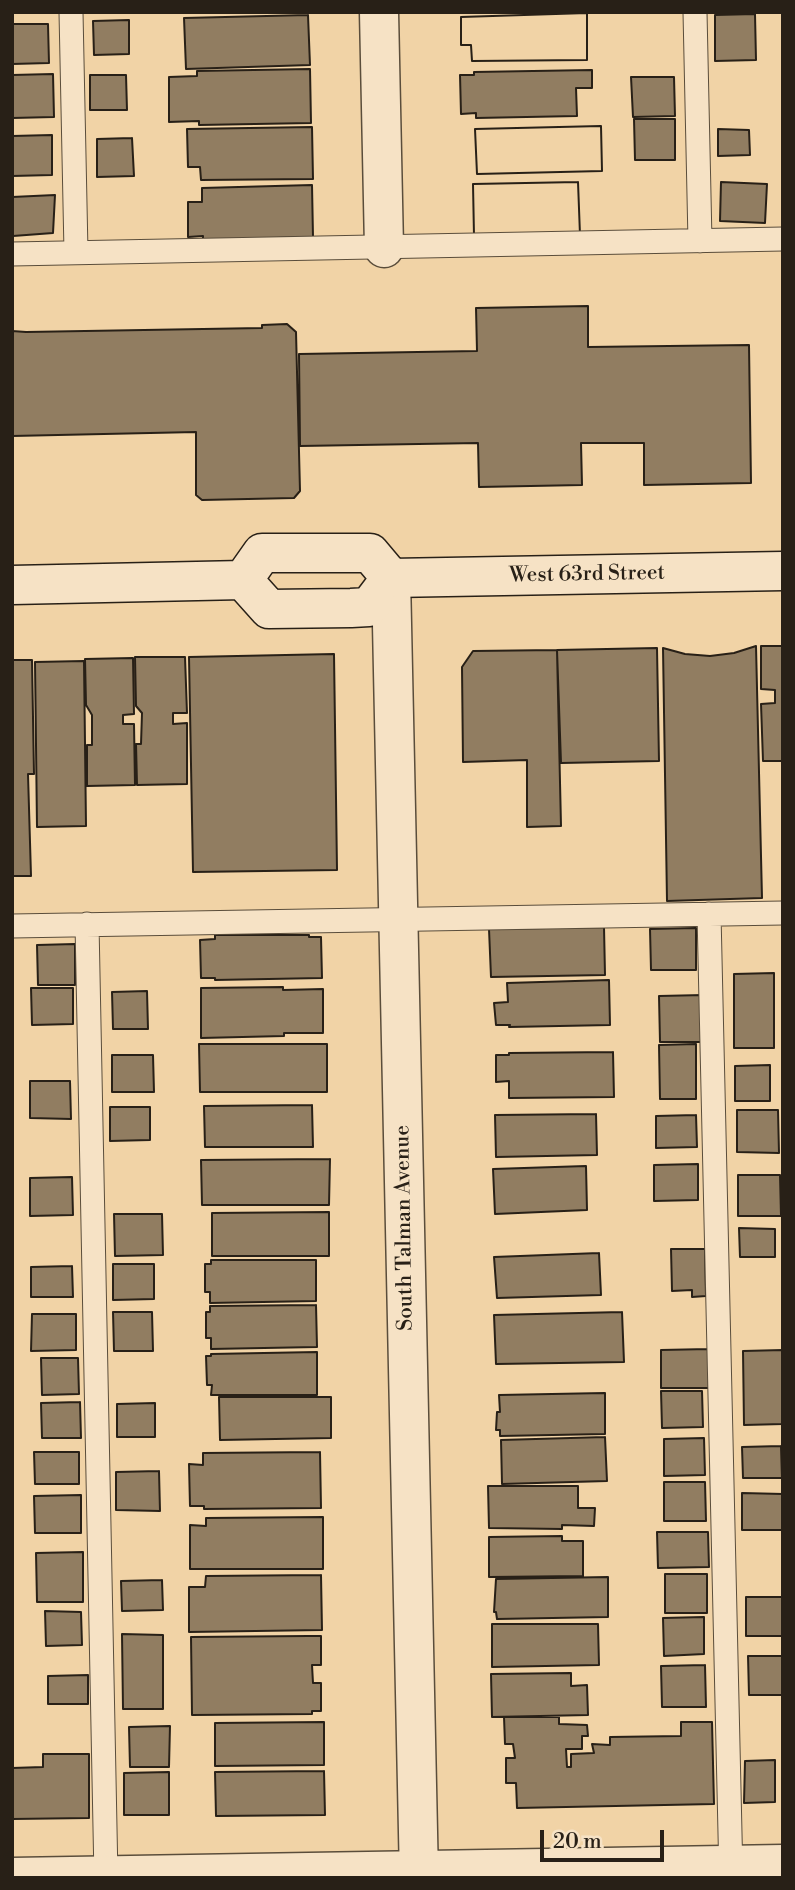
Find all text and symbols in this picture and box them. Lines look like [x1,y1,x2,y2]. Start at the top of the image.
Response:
street label: West 63rd Street [509,561,665,589]
street label: South Talman Avenue [391,1125,419,1331]
scale bar [543,1816,667,1860]
text: 20 m [553,1829,602,1855]

